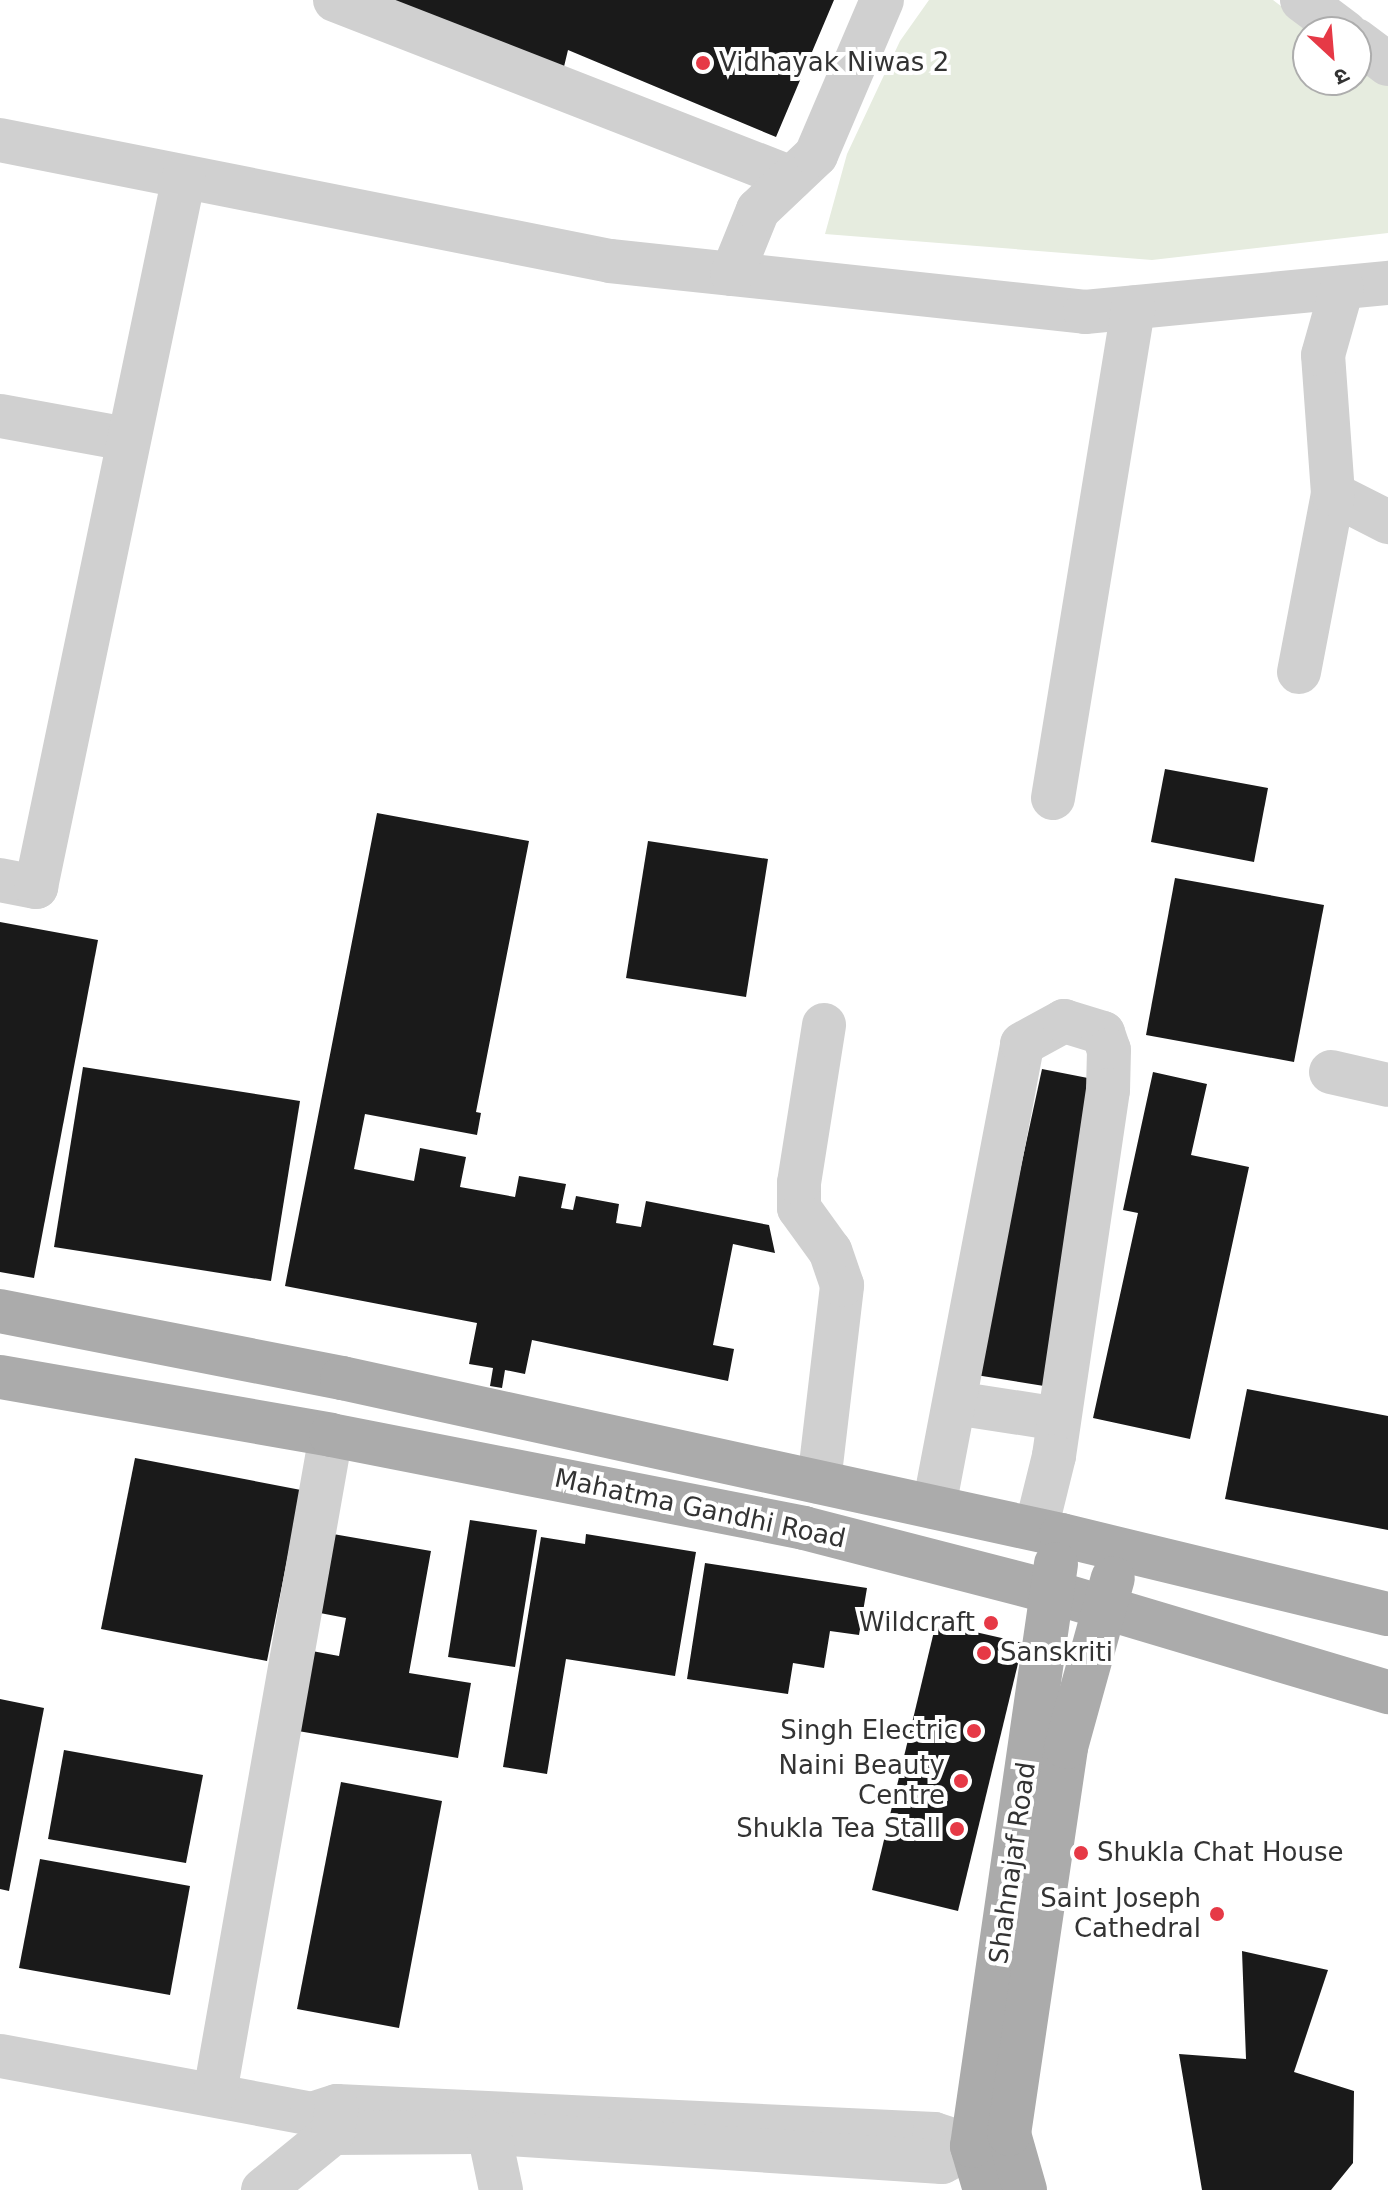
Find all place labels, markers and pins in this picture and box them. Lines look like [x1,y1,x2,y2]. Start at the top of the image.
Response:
place label: Vidhayak Niwas 2 [719,47,949,79]
marker: Vidhayak Niwas 2 [694,54,712,72]
place label: Wildcraft [859,1607,975,1639]
marker: Wildcraft [982,1614,1000,1632]
place label: Sanskriti [1000,1637,1113,1669]
marker: Sanskriti [975,1644,993,1662]
place label: Singh Electric [780,1715,958,1747]
marker: Singh Electric [965,1722,983,1740]
place label: Naini Beauty Centre [779,1750,945,1812]
marker: Naini Beauty Centre [952,1772,970,1790]
place label: Shukla Tea Stall [736,1813,941,1845]
marker: Shukla Tea Stall [948,1820,966,1838]
place label: Shukla Chat House [1097,1837,1343,1869]
marker: Shukla Chat House [1072,1844,1090,1862]
place label: Saint Joseph Cathedral [1040,1883,1201,1944]
marker: Saint Joseph Cathedral [1208,1905,1226,1923]

